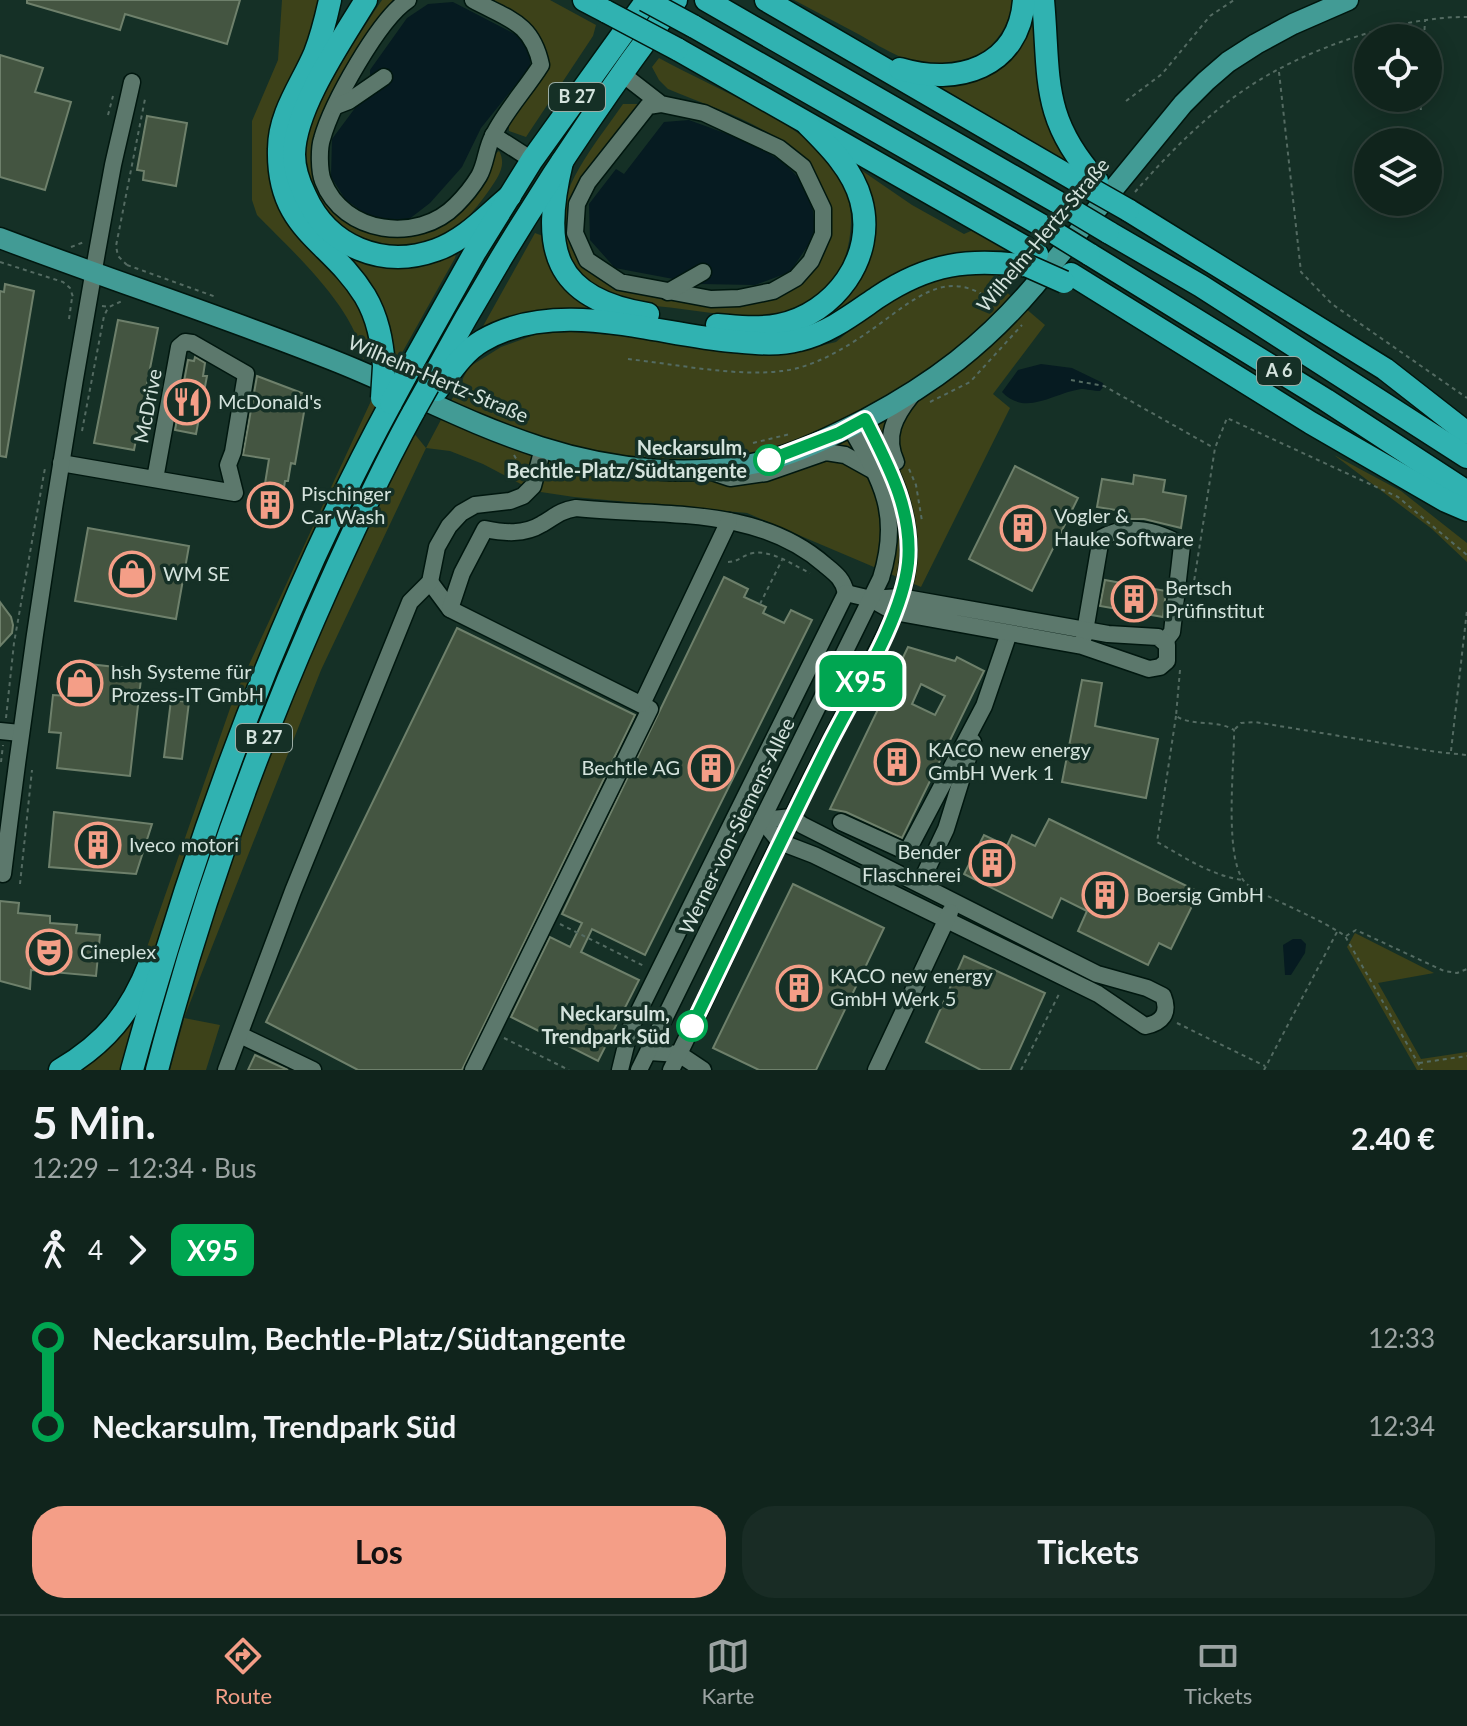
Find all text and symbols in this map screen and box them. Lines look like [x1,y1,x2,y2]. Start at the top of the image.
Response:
map controls [1354,24,1442,216]
button: locate [1354,24,1442,112]
road number: B 27 [549,83,605,111]
button: layers [1354,128,1442,216]
street label: Wilhelm-Hertz-Straße [971,153,1114,316]
street label: Wilhelm-Hertz-Straße [345,329,532,427]
road number: A 6 [1257,357,1301,385]
street label: McDrive [128,367,166,445]
restaurant icon: McDonald's [163,378,211,426]
place label: McDonald's [218,389,322,413]
place label: Neckarsulm, Bechtle-Platz/Südtangente [506,435,747,482]
marker: Neckarsulm, Bechtle-Platz/Südtangente [754,445,784,475]
building icon: Pischinger Car Wash [246,481,294,529]
place label: Pischinger Car Wash [301,481,392,528]
place label: Vogler & Hauke Software [1054,503,1194,550]
building icon: Vogler & Hauke Software [999,504,1047,552]
shop icon: WM SE [108,550,156,598]
place label: WM SE [163,561,230,585]
building icon: Bertsch Prüfinstitut [1110,575,1158,623]
place label: Bertsch Prüfinstitut [1165,575,1264,622]
line badge: X95 [815,655,907,707]
shop icon: hsh Systeme für Prozess-IT GmbH [56,659,104,707]
place label: hsh Systeme für Prozess-IT GmbH [111,659,264,706]
text: X95 [835,664,887,698]
street label: Werner-von-Siemens-Allee [673,713,799,938]
road number: B 27 [236,724,292,752]
place label: KACO new energy GmbH Werk 1 [928,737,1091,784]
building icon: KACO new energy GmbH Werk 1 [873,738,921,786]
building icon: Bechtle AG [687,744,735,792]
place label: Bechtle AG [581,755,680,779]
building icon: Iveco motori [74,821,122,869]
place label: Iveco motori [129,832,239,856]
place label: Bender Flaschnerei [862,839,962,886]
building icon: Bender Flaschnerei [968,839,1016,887]
building icon: Boersig GmbH [1081,871,1129,919]
place label: Boersig GmbH [1136,882,1264,906]
theatre icon: Cineplex [25,928,73,976]
place label: Cineplex [80,939,156,963]
place label: KACO new energy GmbH Werk 5 [830,963,993,1010]
building icon: KACO new energy GmbH Werk 5 [775,964,823,1012]
place label: Neckarsulm, Trendpark Süd [542,1001,670,1048]
marker: Neckarsulm, Trendpark Süd [677,1011,707,1041]
text: 5 Min. [32,1096,156,1148]
text: 2.40 € [1351,1120,1435,1156]
text: 12:29 – 12:34 · Bus [32,1152,256,1184]
icon: walk [32,1228,76,1272]
icon: forward [115,1228,159,1272]
text: X95 [187,1233,238,1267]
text: 4 [88,1234,103,1266]
text: Neckarsulm, Bechtle-Platz/Südtangente [92,1320,626,1356]
text: 12:33 [1368,1322,1435,1354]
text: Neckarsulm, Trendpark Süd [92,1408,456,1444]
text: 12:34 [1368,1410,1435,1442]
button: Los [32,1506,726,1598]
button: Tickets [742,1506,1435,1598]
tab: Route [215,1634,272,1709]
tab: Karte [702,1634,754,1709]
tab: Tickets [1184,1634,1252,1709]

